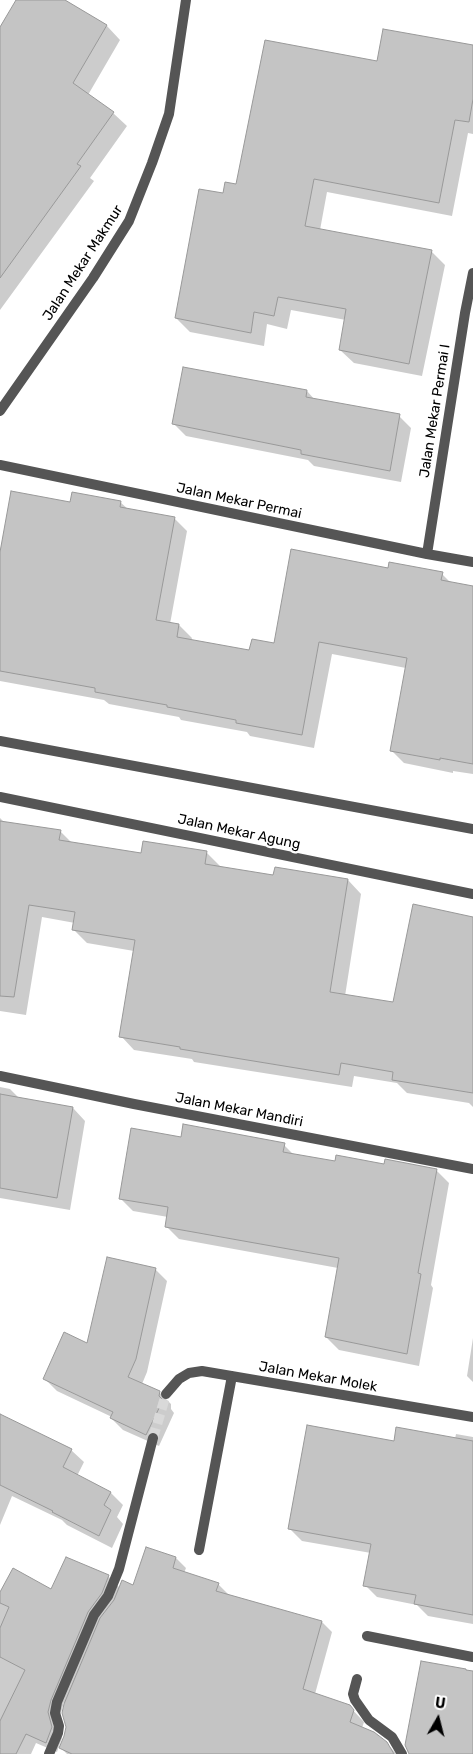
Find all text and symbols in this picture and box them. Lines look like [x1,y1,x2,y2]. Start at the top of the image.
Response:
street label: Jalan Mekar Makmur [39,202,127,324]
street label: Jalan Mekar Permai I [416,343,454,479]
street label: Jalan Mekar Permai [175,480,303,522]
street label: Jalan Mekar Agung [176,811,302,853]
street label: Jalan Mekar Mandiri [174,1089,304,1131]
street label: Jalan Mekar Molek [258,1358,378,1396]
north arrow [413,1694,463,1744]
text: U [434,1695,446,1713]

